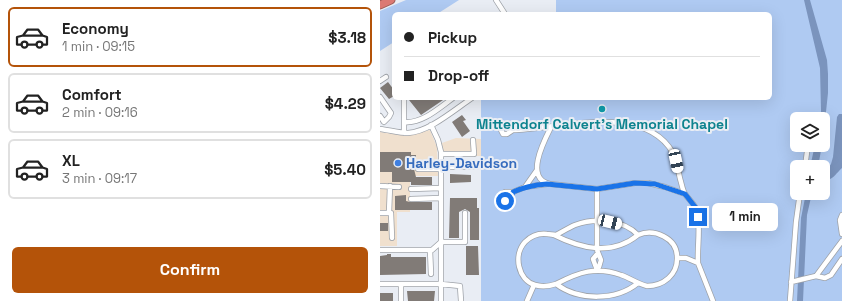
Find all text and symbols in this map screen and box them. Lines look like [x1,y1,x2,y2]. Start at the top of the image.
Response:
icon: car [14,19,50,55]
text: Economy [62,19,129,38]
text: $3.18 [328,28,366,47]
text: Pickup [428,28,477,47]
text: 1 min · 09:15 [62,38,135,55]
text: Drop-off [428,66,489,85]
icon: car [14,85,50,121]
text: Comfort [62,85,122,104]
text: $4.29 [325,94,366,113]
text: 2 min · 09:16 [62,104,138,121]
marker: Mittendorf Calvert's Memorial Chapel [597,104,607,114]
map controls [790,112,830,200]
button: layers [790,112,830,152]
place label: Mittendorf Calvert's Memorial Chapel [476,115,728,133]
car [668,148,684,174]
icon: car [14,151,50,187]
text: XL [62,151,80,170]
place label: Harley-Davidson [406,154,517,172]
marker: Harley-Davidson [393,158,403,168]
text: $5.40 [324,160,366,179]
button: + [790,160,830,200]
text: 3 min · 09:17 [62,170,137,187]
route start [496,192,514,210]
callout: 1 min [712,203,778,231]
route end [689,208,707,226]
text: 1 min [729,208,761,225]
car [597,213,623,231]
button: Confirm [12,247,368,293]

